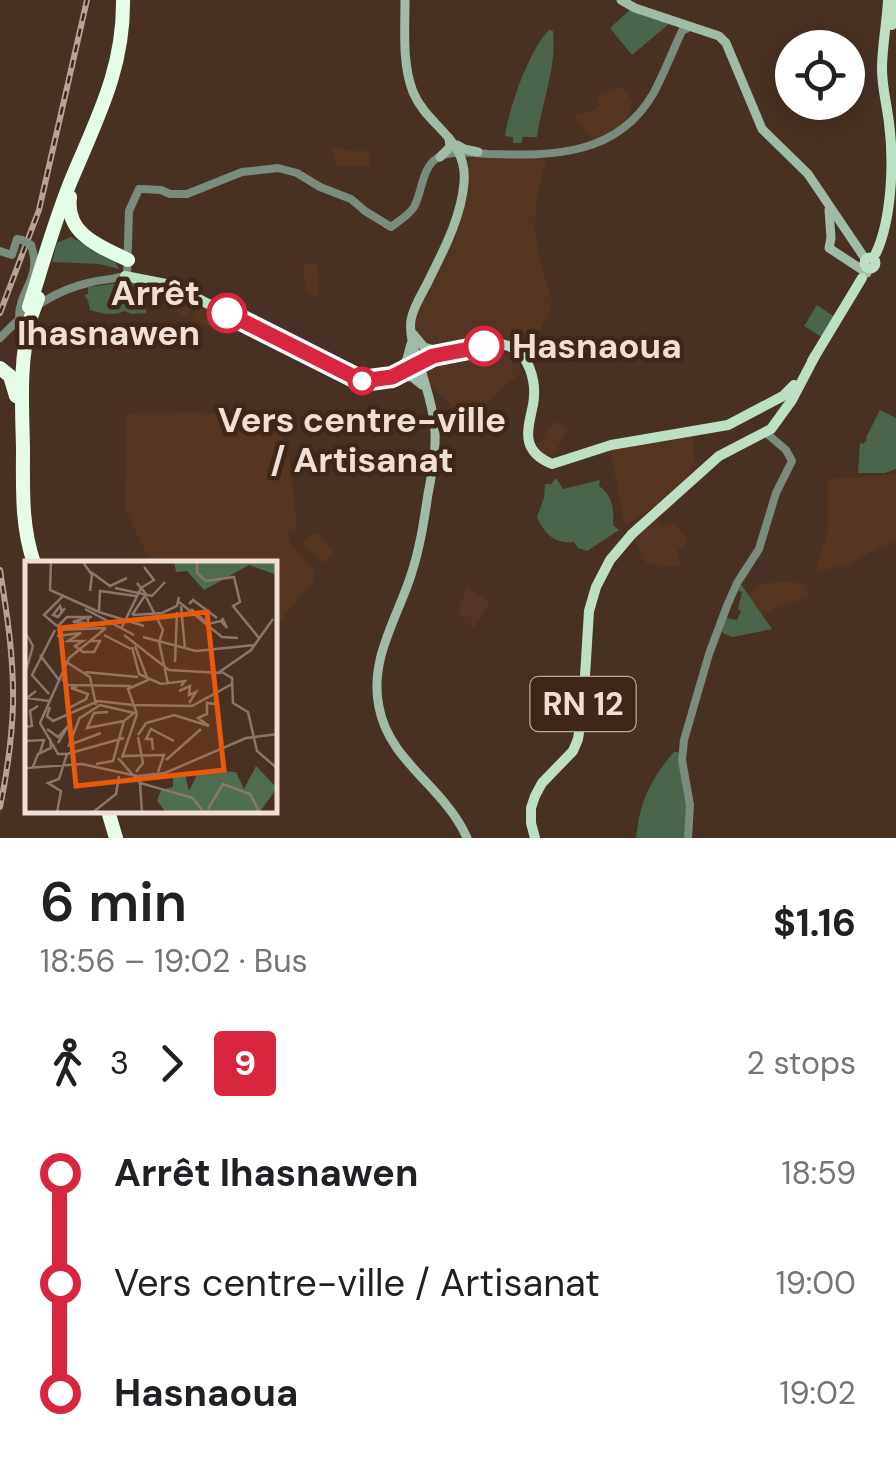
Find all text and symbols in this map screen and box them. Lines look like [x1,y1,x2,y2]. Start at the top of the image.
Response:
map controls [775,30,865,120]
button: locate [775,30,865,120]
place label: Arrêt Ihasnawen [17,270,200,356]
marker: Arrêt Ihasnawen [208,294,246,332]
place label: Hasnaoua [512,323,682,369]
marker: Hasnaoua [465,327,503,365]
marker: Vers centre-ville / Artisanat [349,368,375,394]
place label: Vers centre-ville / Artisanat [218,397,506,483]
inset map [25,561,278,813]
road number: RN 12 [530,677,636,731]
text: 6 min [40,866,187,938]
text: $1.16 [773,898,856,948]
text: 18:56 – 19:02 · Bus [40,940,308,982]
icon: walk [40,1036,95,1091]
icon: forward [144,1036,199,1091]
text: 9 [234,1040,256,1086]
text: 3 [110,1042,129,1084]
text: 2 stops [747,1042,856,1084]
text: Arrêt Ihasnawen [114,1148,418,1198]
text: 18:59 [781,1152,856,1194]
text: Vers centre-ville / Artisanat [114,1258,600,1308]
text: 19:00 [776,1262,856,1304]
text: Hasnaoua [114,1368,298,1418]
text: 19:02 [779,1372,856,1414]

